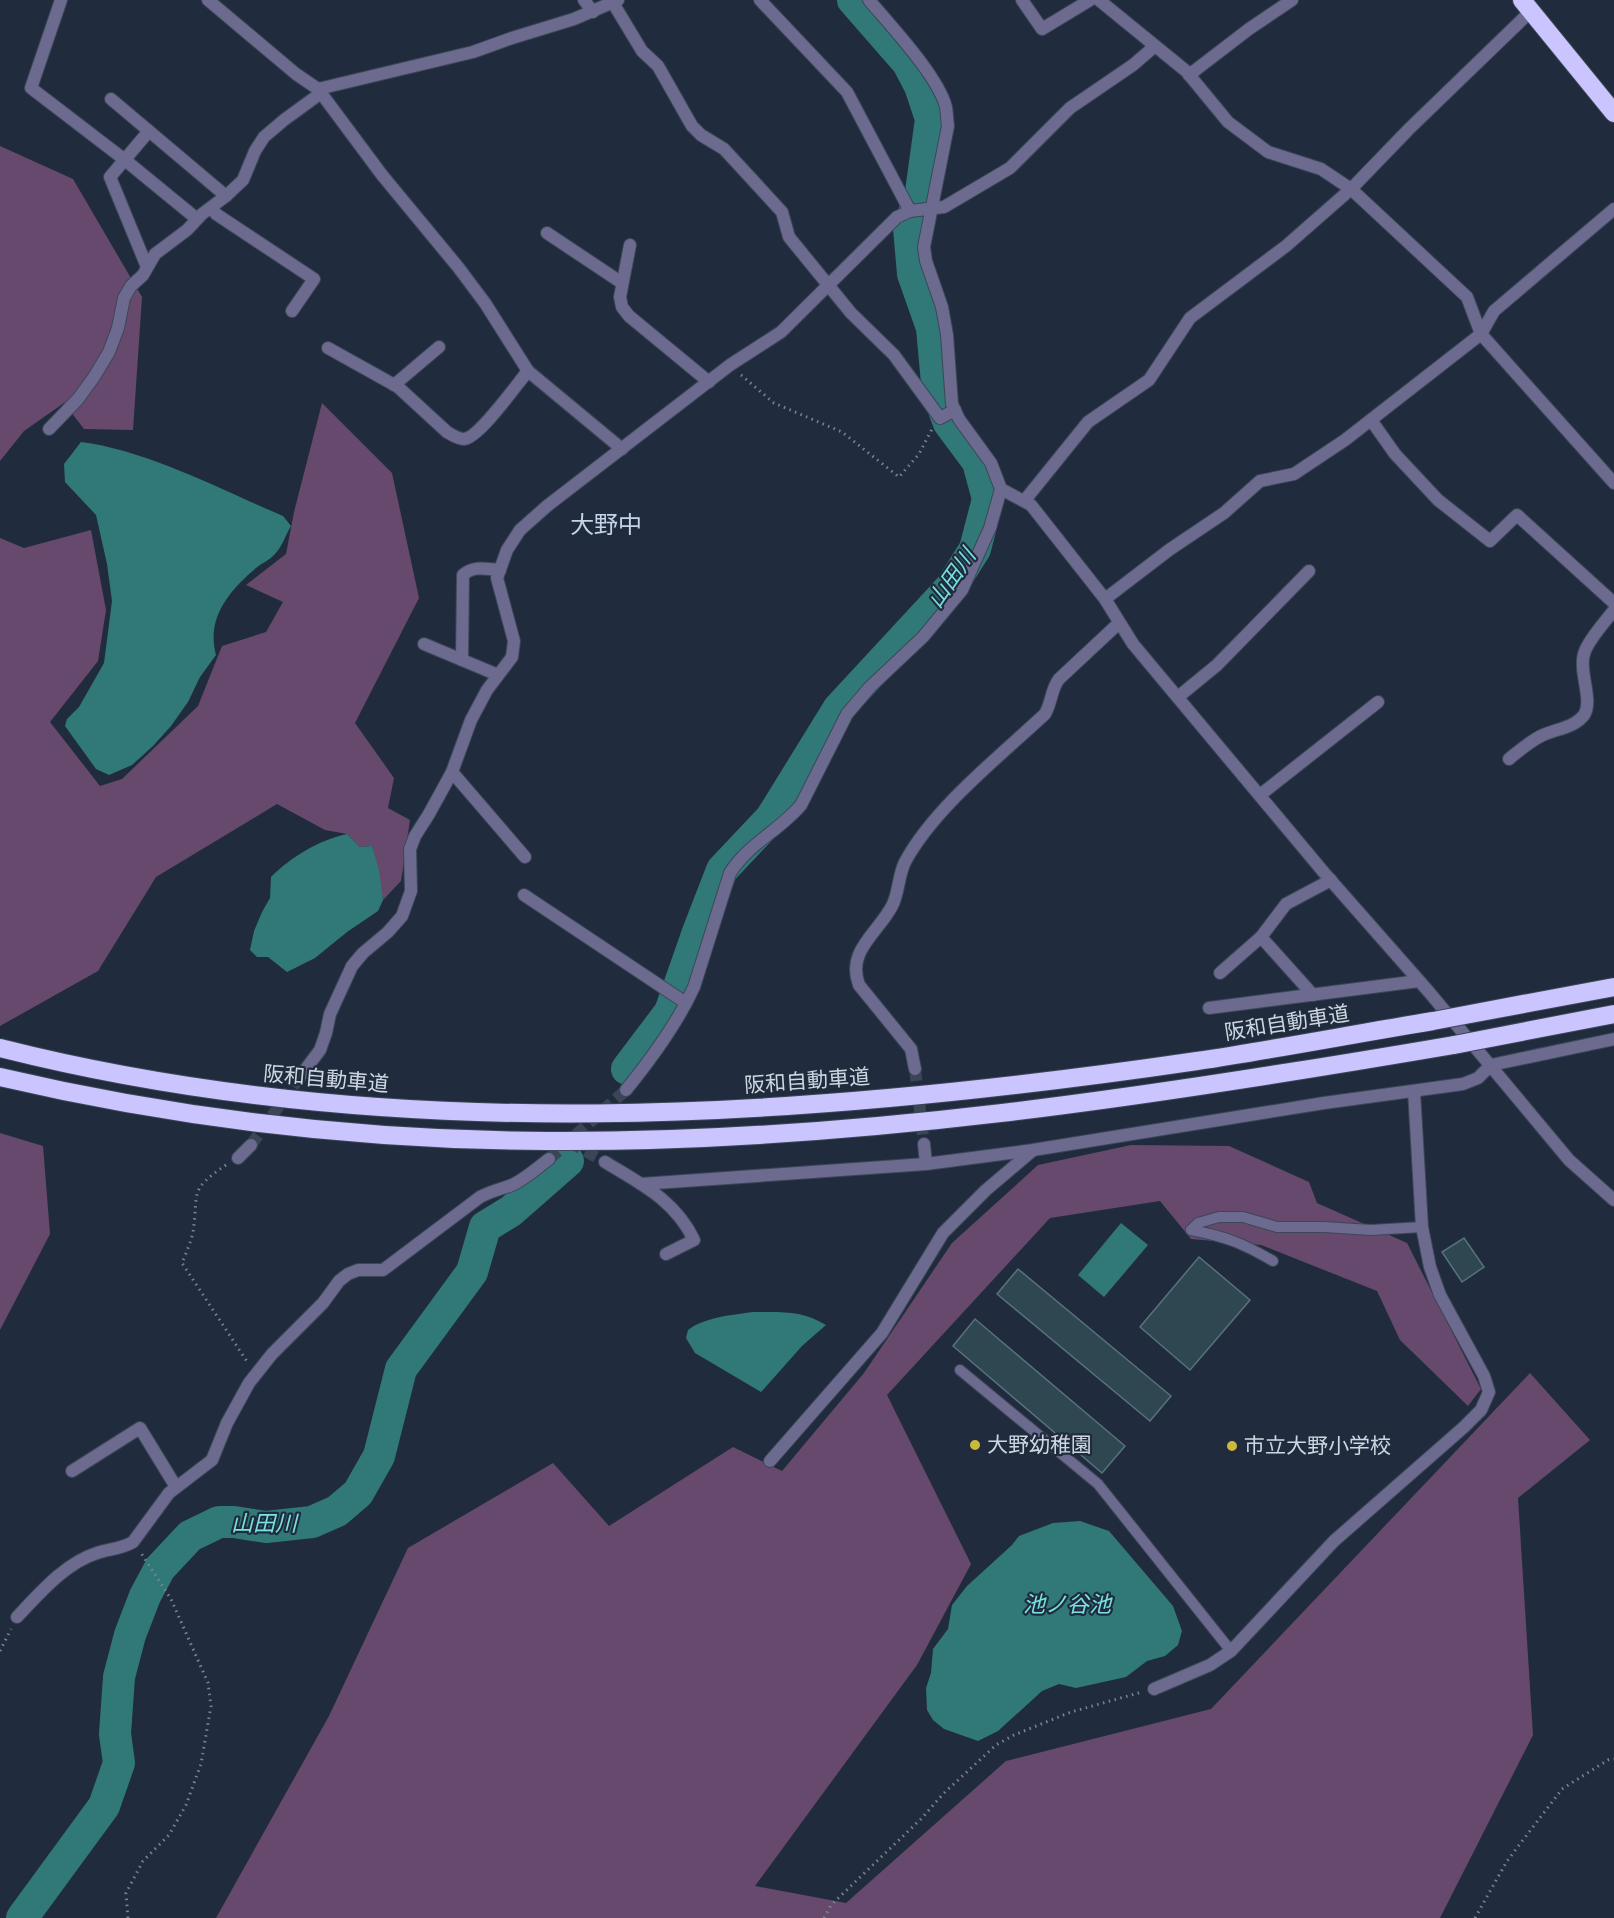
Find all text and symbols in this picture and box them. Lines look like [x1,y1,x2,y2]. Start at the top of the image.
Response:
district label: 大野中 [570,510,642,539]
water label: 山田川 [921,542,983,613]
street label: 阪和自動車道 [1223,1000,1351,1045]
street label: 阪和自動車道 [262,1061,390,1096]
street label: 阪和自動車道 [743,1064,871,1097]
place label: 大野幼稚園 [987,1432,1092,1457]
place label: 市立大野小学校 [1244,1433,1391,1458]
marker: 大野幼稚園 [968,1438,982,1452]
marker: 市立大野小学校 [1225,1439,1239,1453]
water label: 山田川 [231,1510,299,1537]
water label: 池ノ谷池 [1023,1591,1113,1618]

